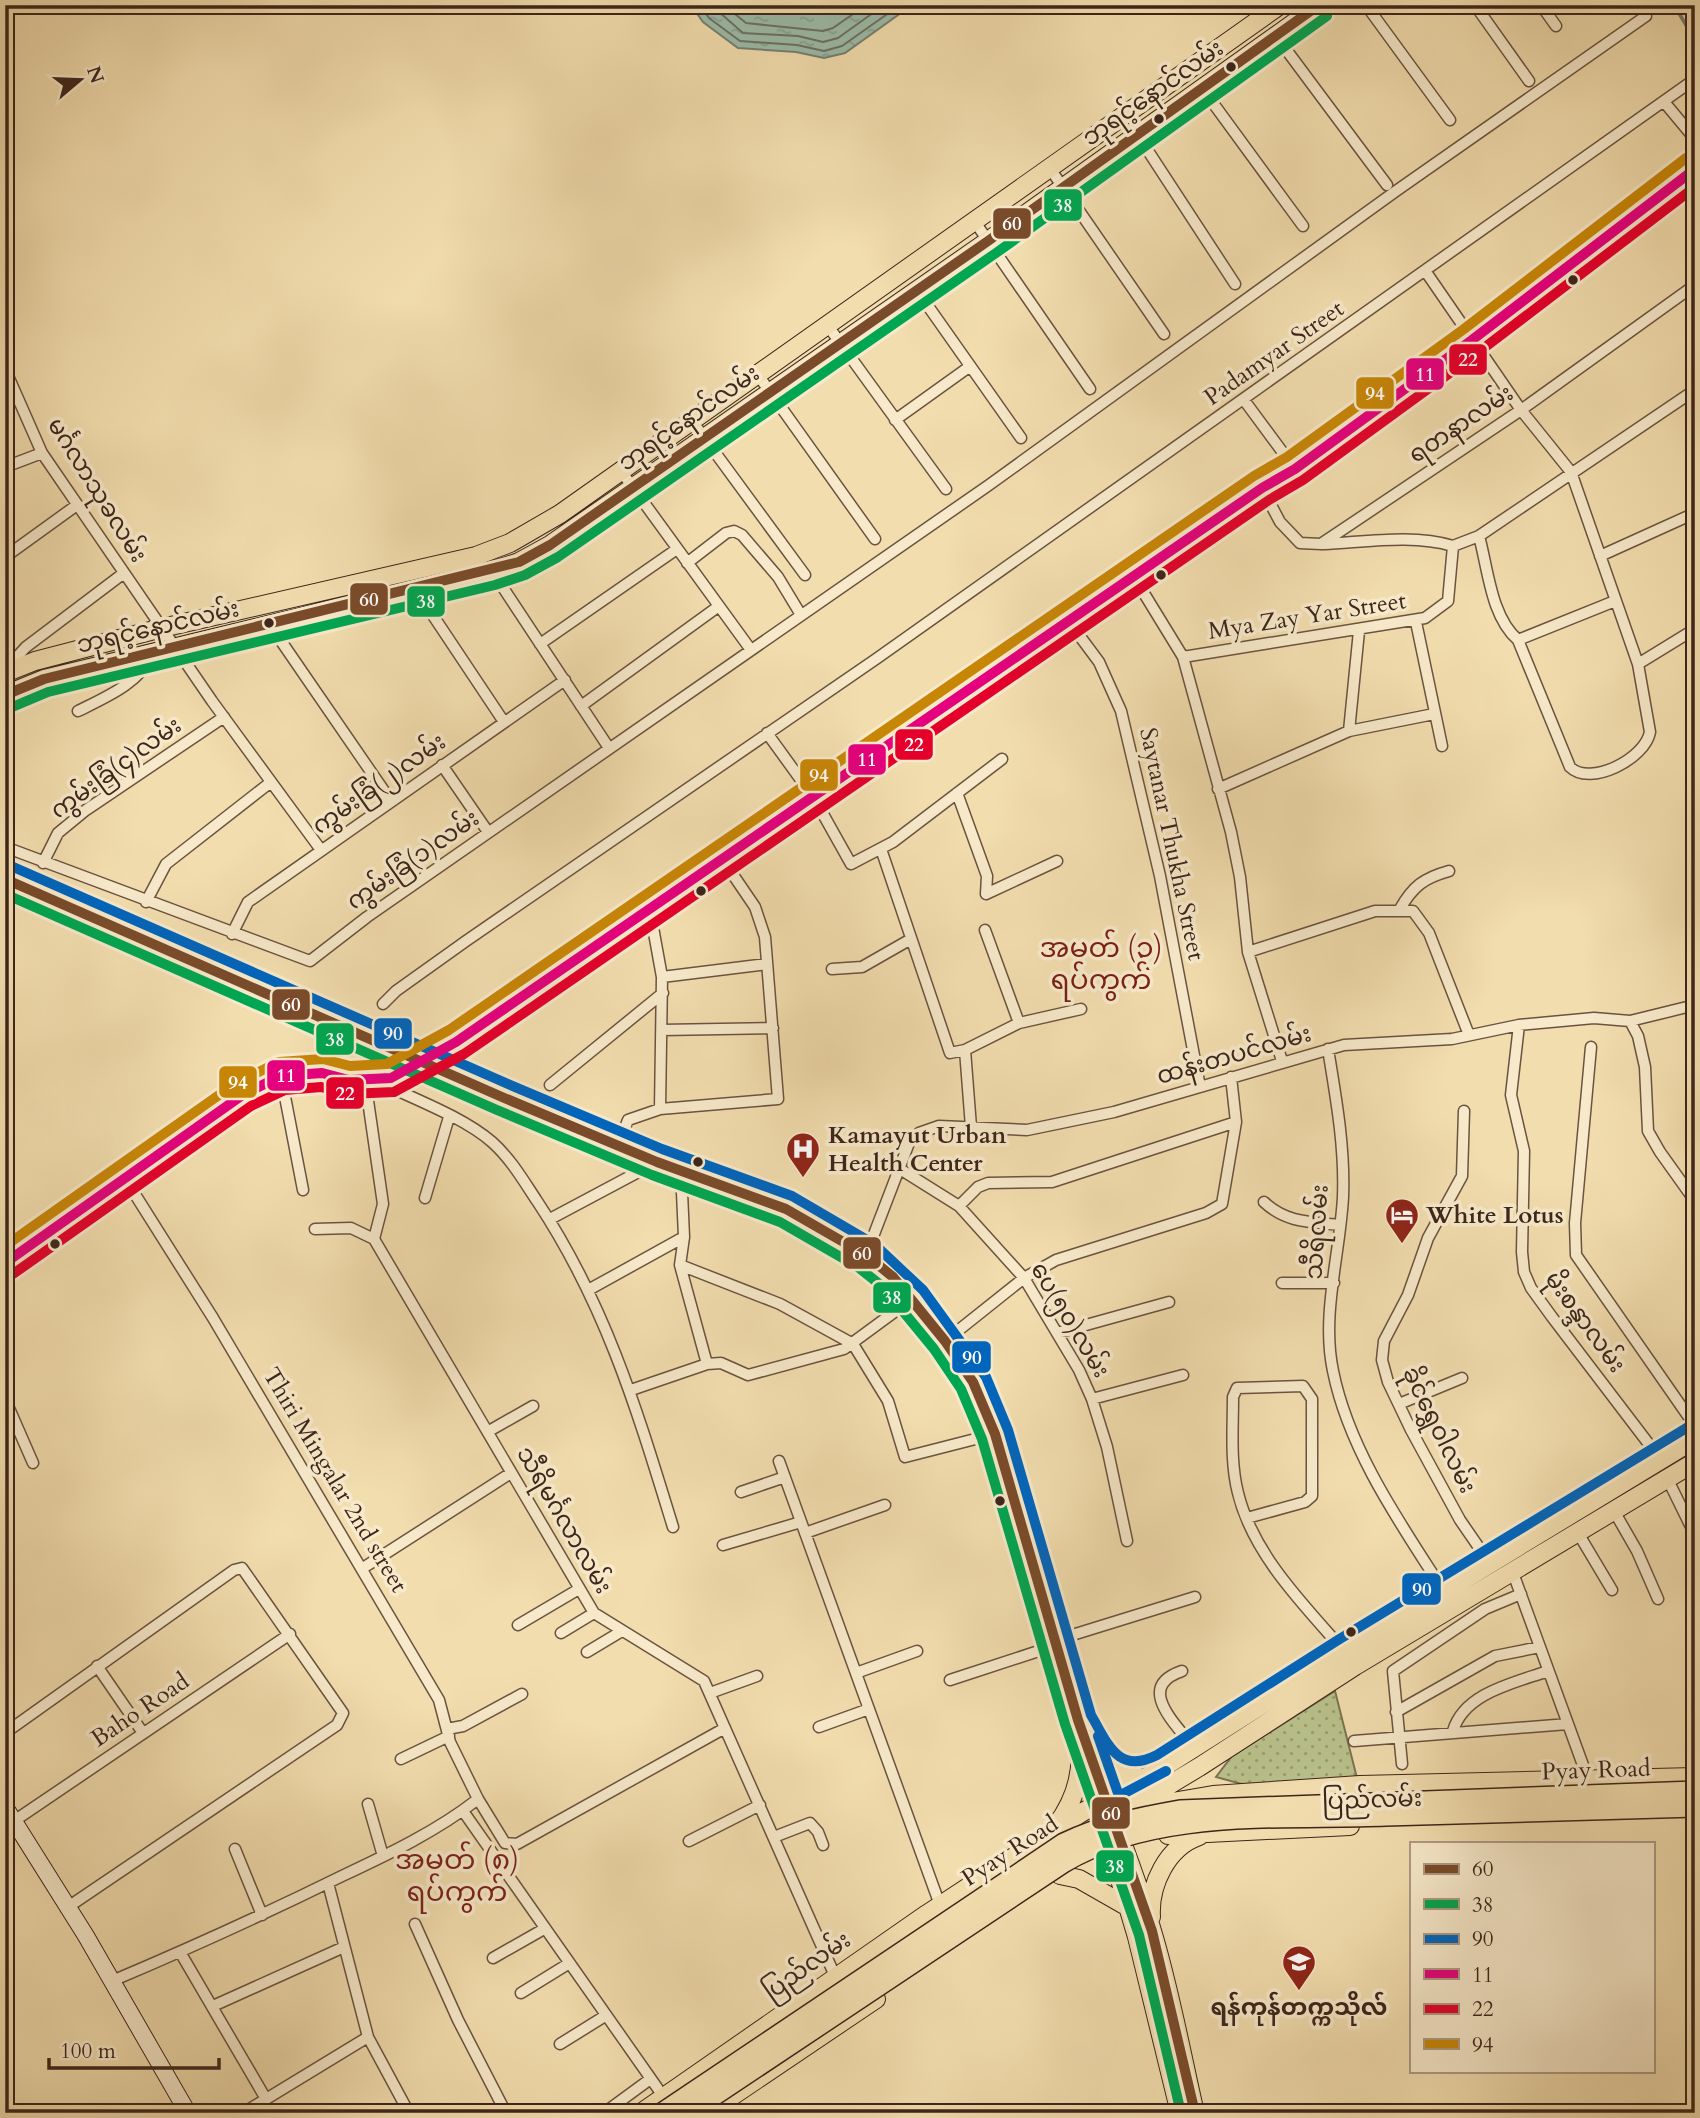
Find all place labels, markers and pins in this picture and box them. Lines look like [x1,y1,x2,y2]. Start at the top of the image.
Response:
unlabelled marker [1224,60,1238,74]
unlabelled marker [1152,112,1166,126]
unlabelled marker [1566,273,1580,287]
unlabelled marker [1154,568,1168,582]
unlabelled marker [262,616,276,630]
unlabelled marker [694,884,708,898]
place label: Kamayut Urban Health Center [828,1119,1007,1180]
hospital icon: Kamayut Urban Health Center [784,1130,822,1179]
unlabelled marker [691,1155,705,1169]
hotel icon: White Lotus [1383,1196,1421,1245]
place label: White Lotus [1425,1199,1564,1232]
unlabelled marker [48,1237,62,1251]
unlabelled marker [993,1494,1007,1508]
unlabelled marker [1344,1625,1358,1639]
school or university icon: ရန်ကုန်တက္ကသိုလ် [1280,1943,1318,1992]
place label: ရန်ကုန်တက္ကသိုလ် [1211,1991,1387,2026]

